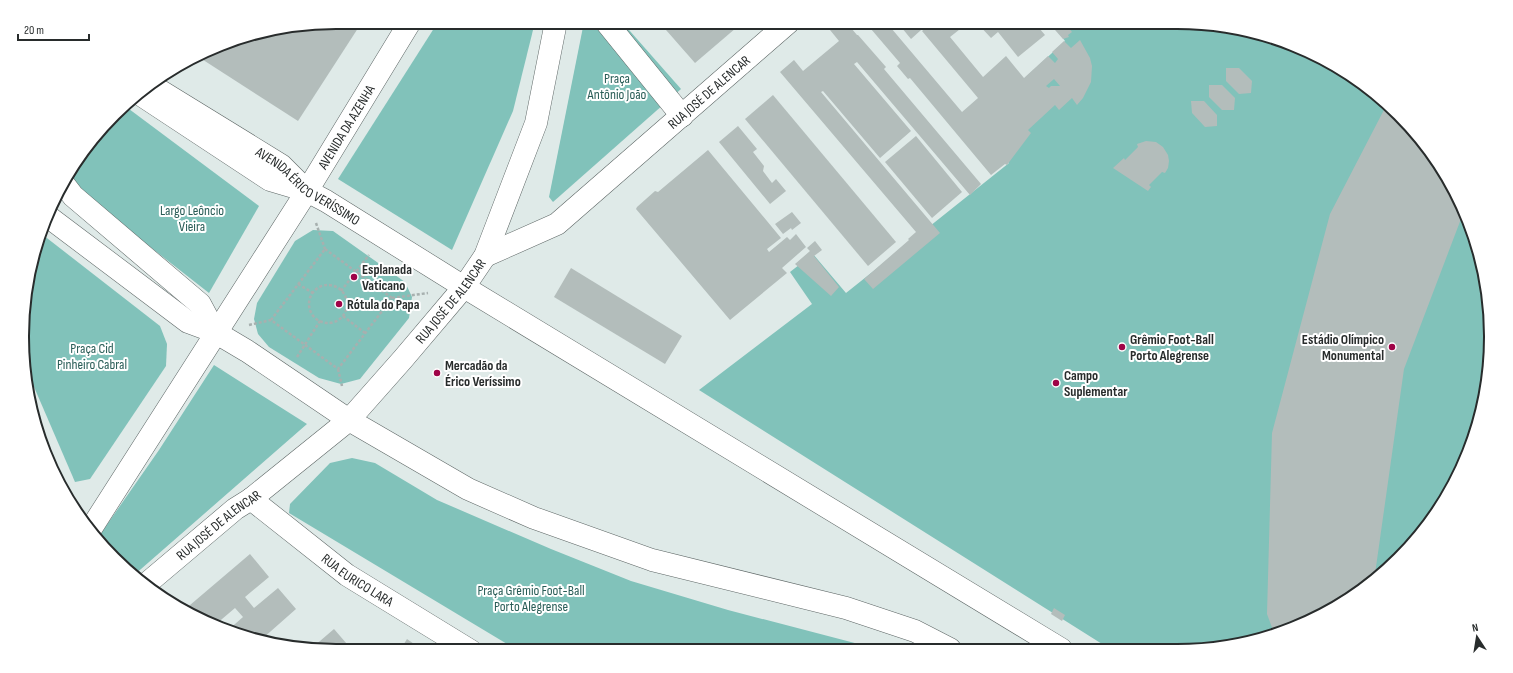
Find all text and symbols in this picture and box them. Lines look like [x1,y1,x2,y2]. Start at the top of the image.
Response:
scale bar [18,16,89,42]
text: 20 m [24,23,44,38]
street label: RUA JOSÉ DE ALENCAR [664,52,754,133]
park label: Praça Antônio João [587,70,647,103]
street label: AVENIDA DA AZENHA [314,81,379,173]
street label: AVENIDA ÉRICO VERÍSSIMO [252,143,363,229]
park label: Largo Leôncio Vieira [160,202,224,235]
street label: RUA JOSÉ DE ALENCAR [412,255,490,347]
place label: Esplanada Vaticano [362,261,412,294]
marker: Esplanada Vaticano [349,272,359,282]
place label: Rótula do Papa [347,296,420,313]
marker: Rótula do Papa [334,299,344,309]
place label: Grêmio Foot-Ball Porto Alegrense [1130,331,1214,364]
place label: Estádio Olímpico Monumental [1302,331,1384,364]
park label: Praça Cid Pinheiro Cabral [57,340,127,373]
marker: Grêmio Foot-Ball Porto Alegrense [1117,342,1127,352]
marker: Estádio Olímpico Monumental [1387,342,1397,352]
place label: Mercadão da Érico Veríssimo [445,357,521,390]
place label: Campo Suplementar [1064,367,1128,400]
marker: Mercadão da Érico Veríssimo [432,368,442,378]
marker: Campo Suplementar [1051,378,1061,388]
street label: RUA JOSÉ DE ALENCAR [173,486,265,564]
street label: RUA EURICO LARA [318,550,397,611]
park label: Praça Grêmio Foot-Ball Porto Alegrense [477,582,585,615]
north arrow [1457,617,1497,657]
text: N [1471,621,1479,635]

